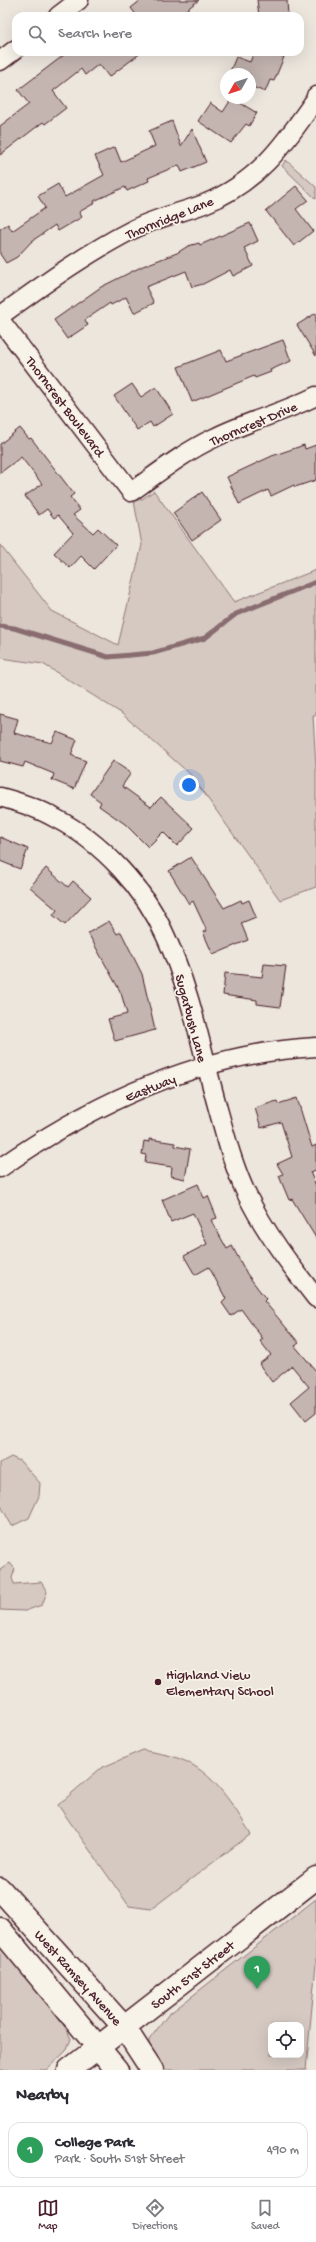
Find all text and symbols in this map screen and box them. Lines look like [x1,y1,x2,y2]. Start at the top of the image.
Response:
search box [12,12,304,56]
icon: search [26,23,48,45]
text: Search here [58,25,132,43]
north arrow [220,68,256,104]
street label: Thornridge Lane [123,194,217,245]
street label: Thorncrest Boulevard [20,353,108,462]
street label: Thorncrest Drive [207,399,301,452]
your location [179,775,199,795]
street label: Sugarbush Lane [170,973,210,1065]
street label: Eastway [123,1071,179,1107]
place label: Highland View Elementary School [166,1668,274,1701]
marker: Highland View Elementary School [153,1677,163,1687]
street label: West Ramsey Avenue [30,1927,125,2031]
street label: South 51st Street [148,1937,240,2014]
pin: 1 [244,1956,270,1989]
map controls [268,2022,304,2058]
button: locate [268,2022,304,2058]
text: Nearby [16,2086,69,2106]
text: College Park [55,2134,134,2152]
text: 1 [27,2143,33,2158]
text: 490 m [267,2143,299,2158]
text: Park · South 51st Street [55,2152,184,2167]
tab: Map [37,2197,59,2233]
tab: Directions [133,2197,177,2233]
tab: Saved [251,2197,279,2233]

